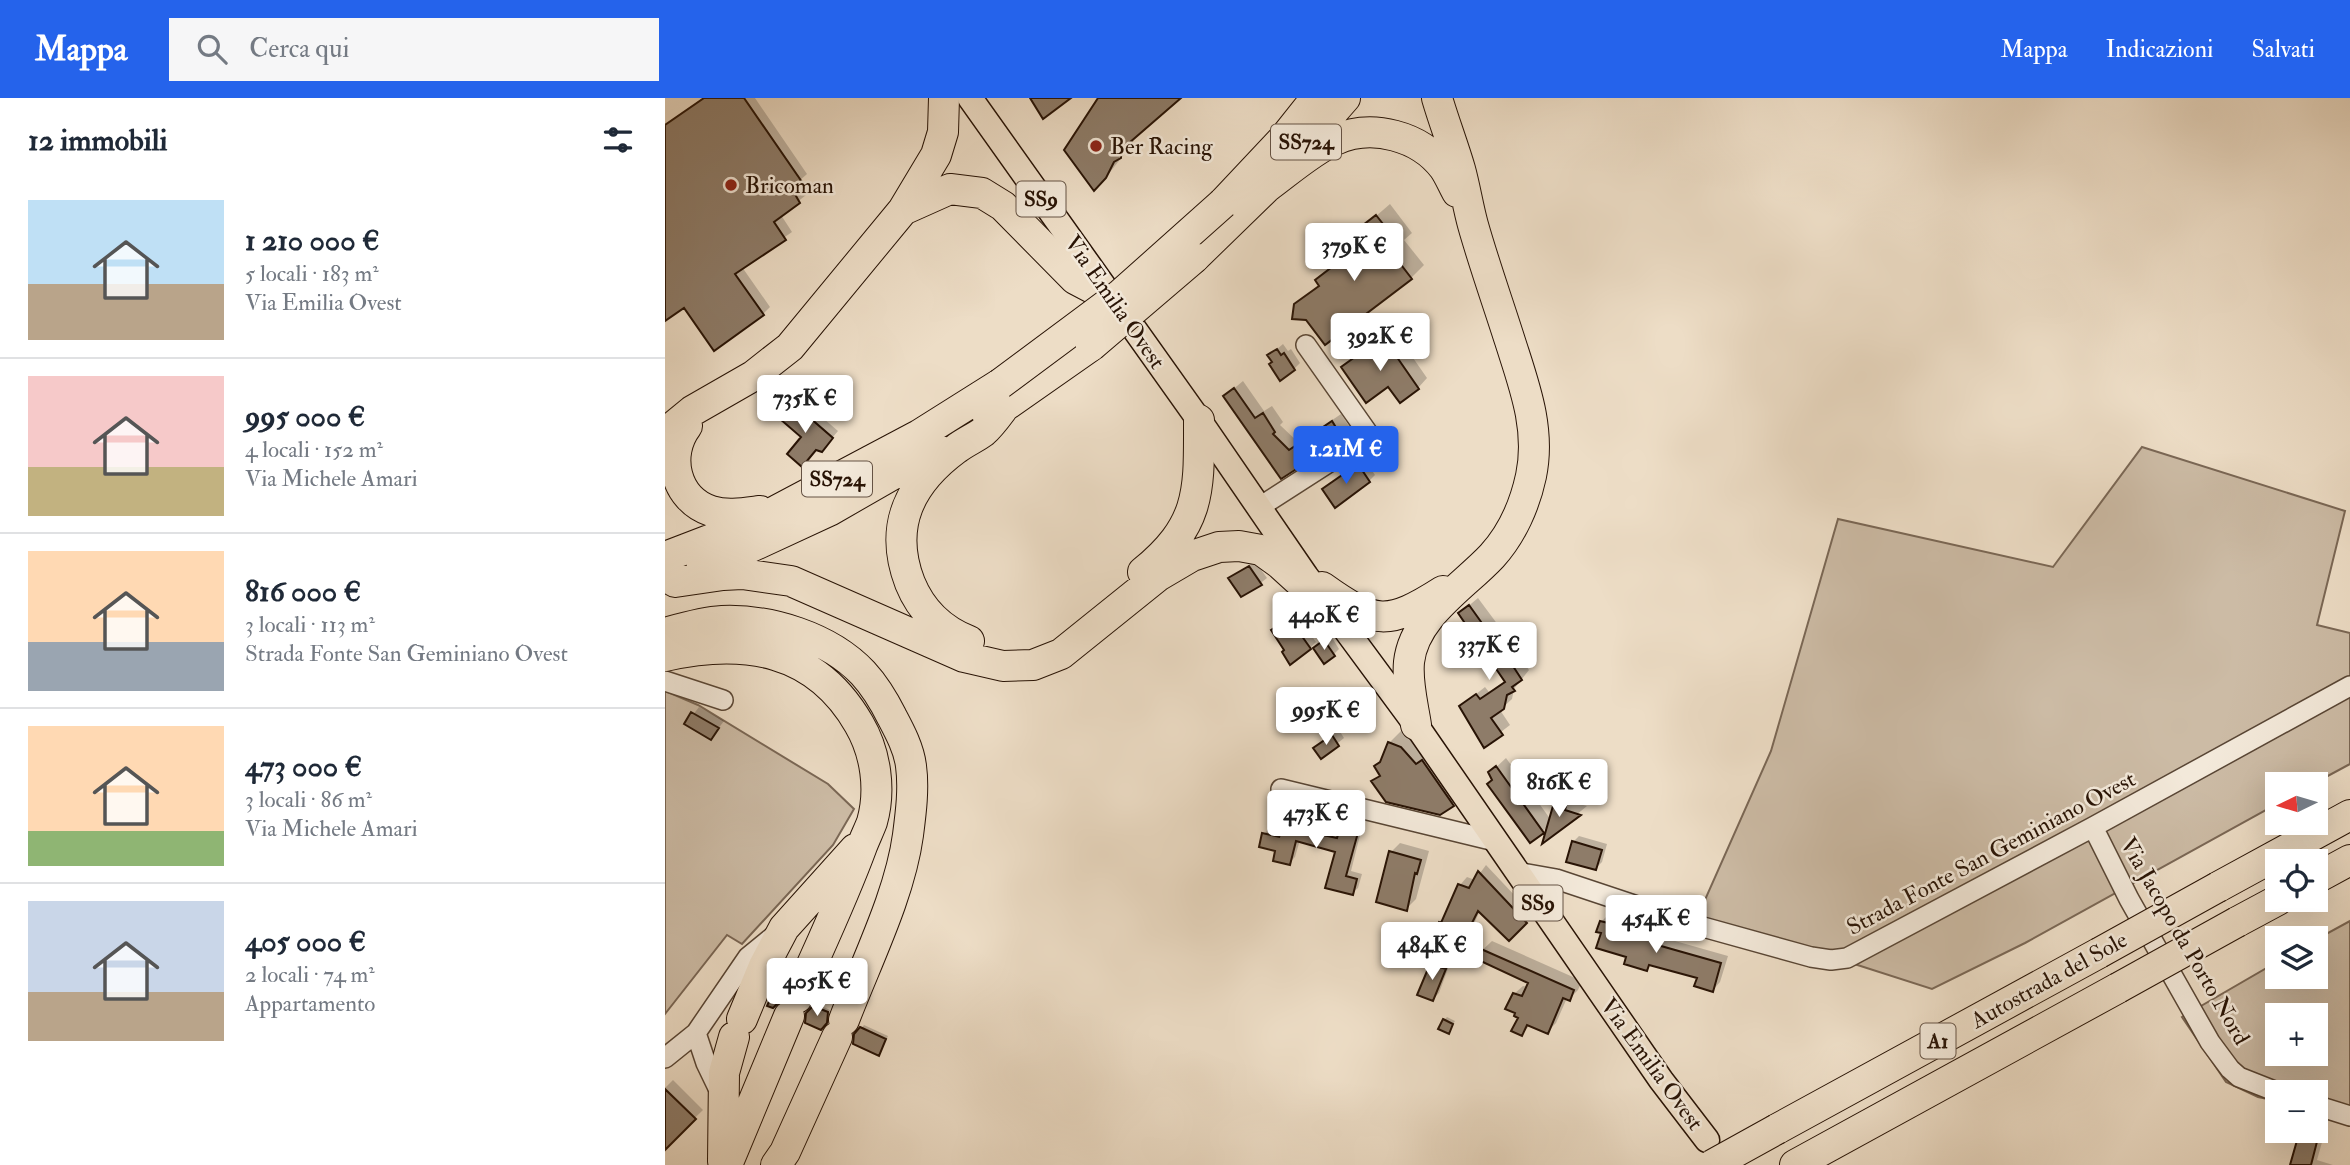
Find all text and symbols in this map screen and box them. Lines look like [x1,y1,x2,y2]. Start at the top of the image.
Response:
search box [169,18,659,81]
text: Mappa [35,29,127,70]
icon: search [193,30,231,68]
text: Cerca qui [249,33,349,65]
text: Mappa [2001,34,2068,65]
text: Indicazioni [2106,34,2213,65]
text: Salvati [2251,34,2315,65]
icon: filters [599,121,637,159]
text: 12 immobili [28,122,167,159]
road number: SS724 [1271,124,1341,159]
place label: Ber Racing [1110,132,1213,161]
marker: Ber Racing [1088,138,1104,154]
place label: Bricoman [745,171,834,200]
marker: Bricoman [723,177,739,193]
road number: SS9 [1017,182,1065,217]
text: 1 210 000 € [245,222,379,259]
pin: 379K € [1297,223,1411,283]
icon: home [84,228,168,312]
street label: Via Emilia Ovest [1058,229,1172,375]
text: 379K € [1321,231,1387,260]
text: 5 locali · 183 m² [245,259,379,288]
text: Via Emilia Ovest [245,288,402,317]
pin: 392K € [1323,314,1437,373]
text: 392K € [1347,321,1413,350]
pin: 735K € [748,376,862,435]
text: 735K € [773,383,837,412]
text: 995 000 € [245,398,365,435]
icon: home [84,404,168,488]
pin: 1.21M € [1281,426,1411,486]
text: 1.21M € [1309,434,1383,463]
text: 4 locali · 152 m² [245,435,383,464]
road number: SS724 [802,462,872,496]
text: Via Michele Amari [245,464,418,493]
text: 816 000 € [245,573,361,610]
icon: home [84,579,168,663]
pin: 440K € [1267,592,1381,652]
text: 440K € [1289,600,1359,629]
text: 3 locali · 113 m² [245,610,375,639]
pin: 337K € [1432,622,1546,682]
text: 337K € [1458,630,1520,659]
text: Strada Fonte San Geminiano Ovest [245,639,568,668]
pin: 995K € [1269,688,1383,747]
text: 995K € [1292,695,1360,724]
text: 473 000 € [245,748,362,785]
icon: home [84,754,168,838]
pin: 816K € [1502,760,1616,819]
street label: Strada Fonte San Geminiano Ovest [1842,764,2140,942]
text: 816K € [1527,767,1591,796]
north arrow [2265,772,2327,835]
map controls [2265,772,2328,1143]
text: 3 locali · 86 m² [245,785,372,814]
pin: 473K € [1259,790,1373,850]
text: 473K € [1283,798,1349,827]
text: Via Michele Amari [245,814,418,843]
street label: Via Jacopo da Porto Nord [2113,832,2256,1050]
button: locate [2265,849,2328,912]
road number: SS9 [1513,886,1563,920]
pin: 454K € [1599,896,1713,955]
text: 454K € [1622,903,1690,932]
pin: 484K € [1375,922,1489,982]
text: 405 000 € [245,923,366,960]
street label: Autostrada del Sole [1965,925,2133,1035]
button: layers [2265,926,2328,989]
icon: home [84,929,168,1013]
text: 484K € [1397,930,1467,959]
pin: 405K € [760,958,874,1018]
text: 2 locali · 74 m² [245,960,375,989]
text: 405K € [783,966,851,995]
text: Appartamento [245,989,375,1018]
street label: Via Emilia Ovest [1594,992,1710,1136]
button: + [2265,1003,2328,1066]
road number: A1 [1921,1024,1955,1058]
button: − [2265,1080,2328,1143]

